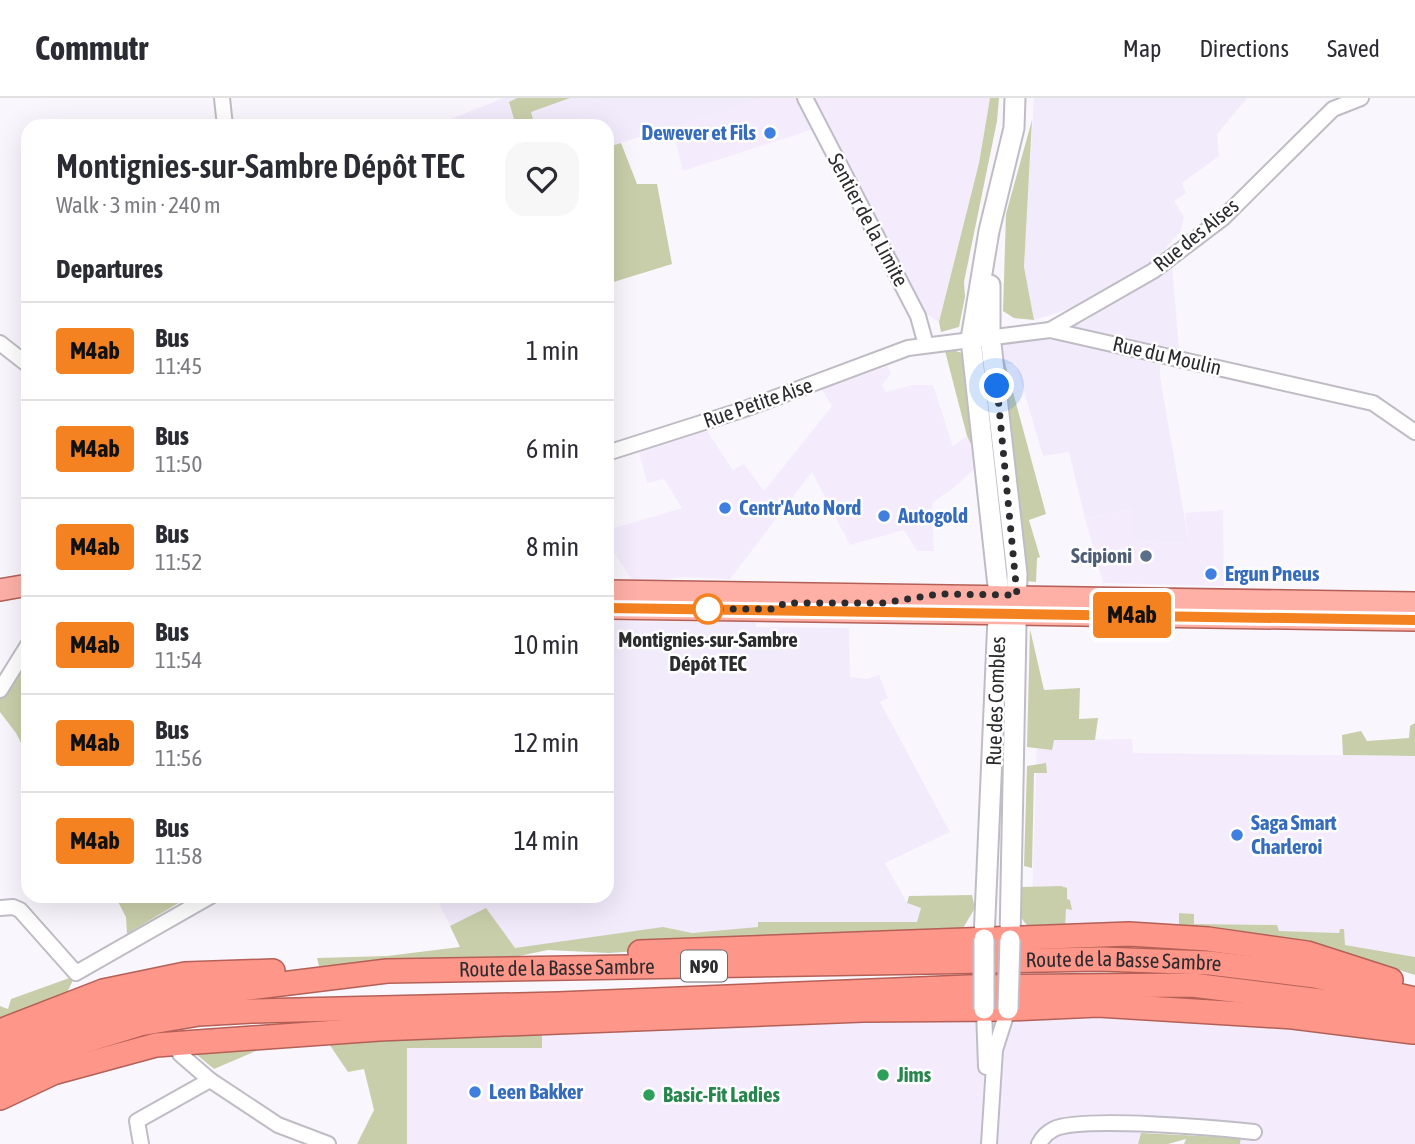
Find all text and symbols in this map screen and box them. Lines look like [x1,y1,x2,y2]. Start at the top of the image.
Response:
text: Commutr [35,29,148,67]
text: Map [1123,35,1161,62]
text: Directions [1199,35,1289,62]
text: Saved [1327,35,1380,62]
place label: Dewever et Fils [641,120,757,144]
marker: Dewever et Fils [762,125,778,141]
button: heart [505,142,579,216]
text: Montignies-sur-Sambre Dépôt TEC [56,147,465,185]
street label: Sentier de la Limite [824,149,914,290]
text: Walk · 3 min · 240 m [56,192,220,218]
street label: Rue des Aises [1148,193,1243,276]
text: Departures [56,254,163,284]
text: Bus [155,323,189,353]
street label: Rue du Moulin [1111,331,1224,379]
text: 1 min [526,336,579,366]
text: M4ab [70,337,120,364]
text: 11:45 [155,353,202,379]
your location [979,368,1014,403]
street label: Rue Petite Aise [700,372,815,432]
text: Bus [155,421,189,451]
text: 6 min [526,434,579,464]
text: M4ab [70,435,120,462]
text: 11:50 [155,451,202,477]
place label: Centr'Auto Nord [739,495,861,519]
marker: Centr'Auto Nord [717,500,733,516]
place label: Autogold [897,503,968,527]
marker: Autogold [876,508,892,524]
text: Bus [155,519,189,549]
text: 8 min [526,532,579,562]
text: M4ab [70,533,120,560]
place label: Scipioni [1071,543,1132,567]
marker: Scipioni [1138,548,1154,564]
text: 11:52 [155,549,202,575]
place label: Ergun Pneus [1225,561,1320,585]
marker: Ergun Pneus [1203,566,1219,582]
line badge: M4ab [1083,592,1181,638]
marker: Montignies-sur-Sambre Dépôt TEC [693,594,723,624]
text: M4ab [1107,601,1157,628]
text: Bus [155,617,189,647]
place label: Montignies-sur-Sambre Dépôt TEC [618,627,798,675]
text: 10 min [514,630,579,660]
text: M4ab [70,631,120,658]
street label: Rue des Combles [981,636,1009,766]
text: 11:54 [155,647,202,673]
text: Bus [155,715,189,745]
text: 12 min [514,728,579,758]
text: M4ab [70,729,120,756]
text: 11:56 [155,745,202,771]
place label: Saga Smart Charleroi [1251,810,1337,858]
text: Bus [155,813,189,843]
text: 14 min [514,826,579,856]
text: M4ab [70,827,120,854]
marker: Saga Smart Charleroi [1229,827,1245,843]
text: 11:58 [155,843,202,869]
street label: Route de la Basse Sambre [1025,946,1223,975]
road number: N90 [681,950,727,982]
street label: Route de la Basse Sambre [459,954,655,981]
place label: Jims [896,1062,932,1086]
marker: Jims [875,1067,891,1083]
place label: Leen Bakker [489,1079,583,1103]
place label: Basic-Fit Ladies [663,1082,780,1106]
marker: Leen Bakker [467,1084,483,1100]
marker: Basic-Fit Ladies [641,1087,657,1103]

